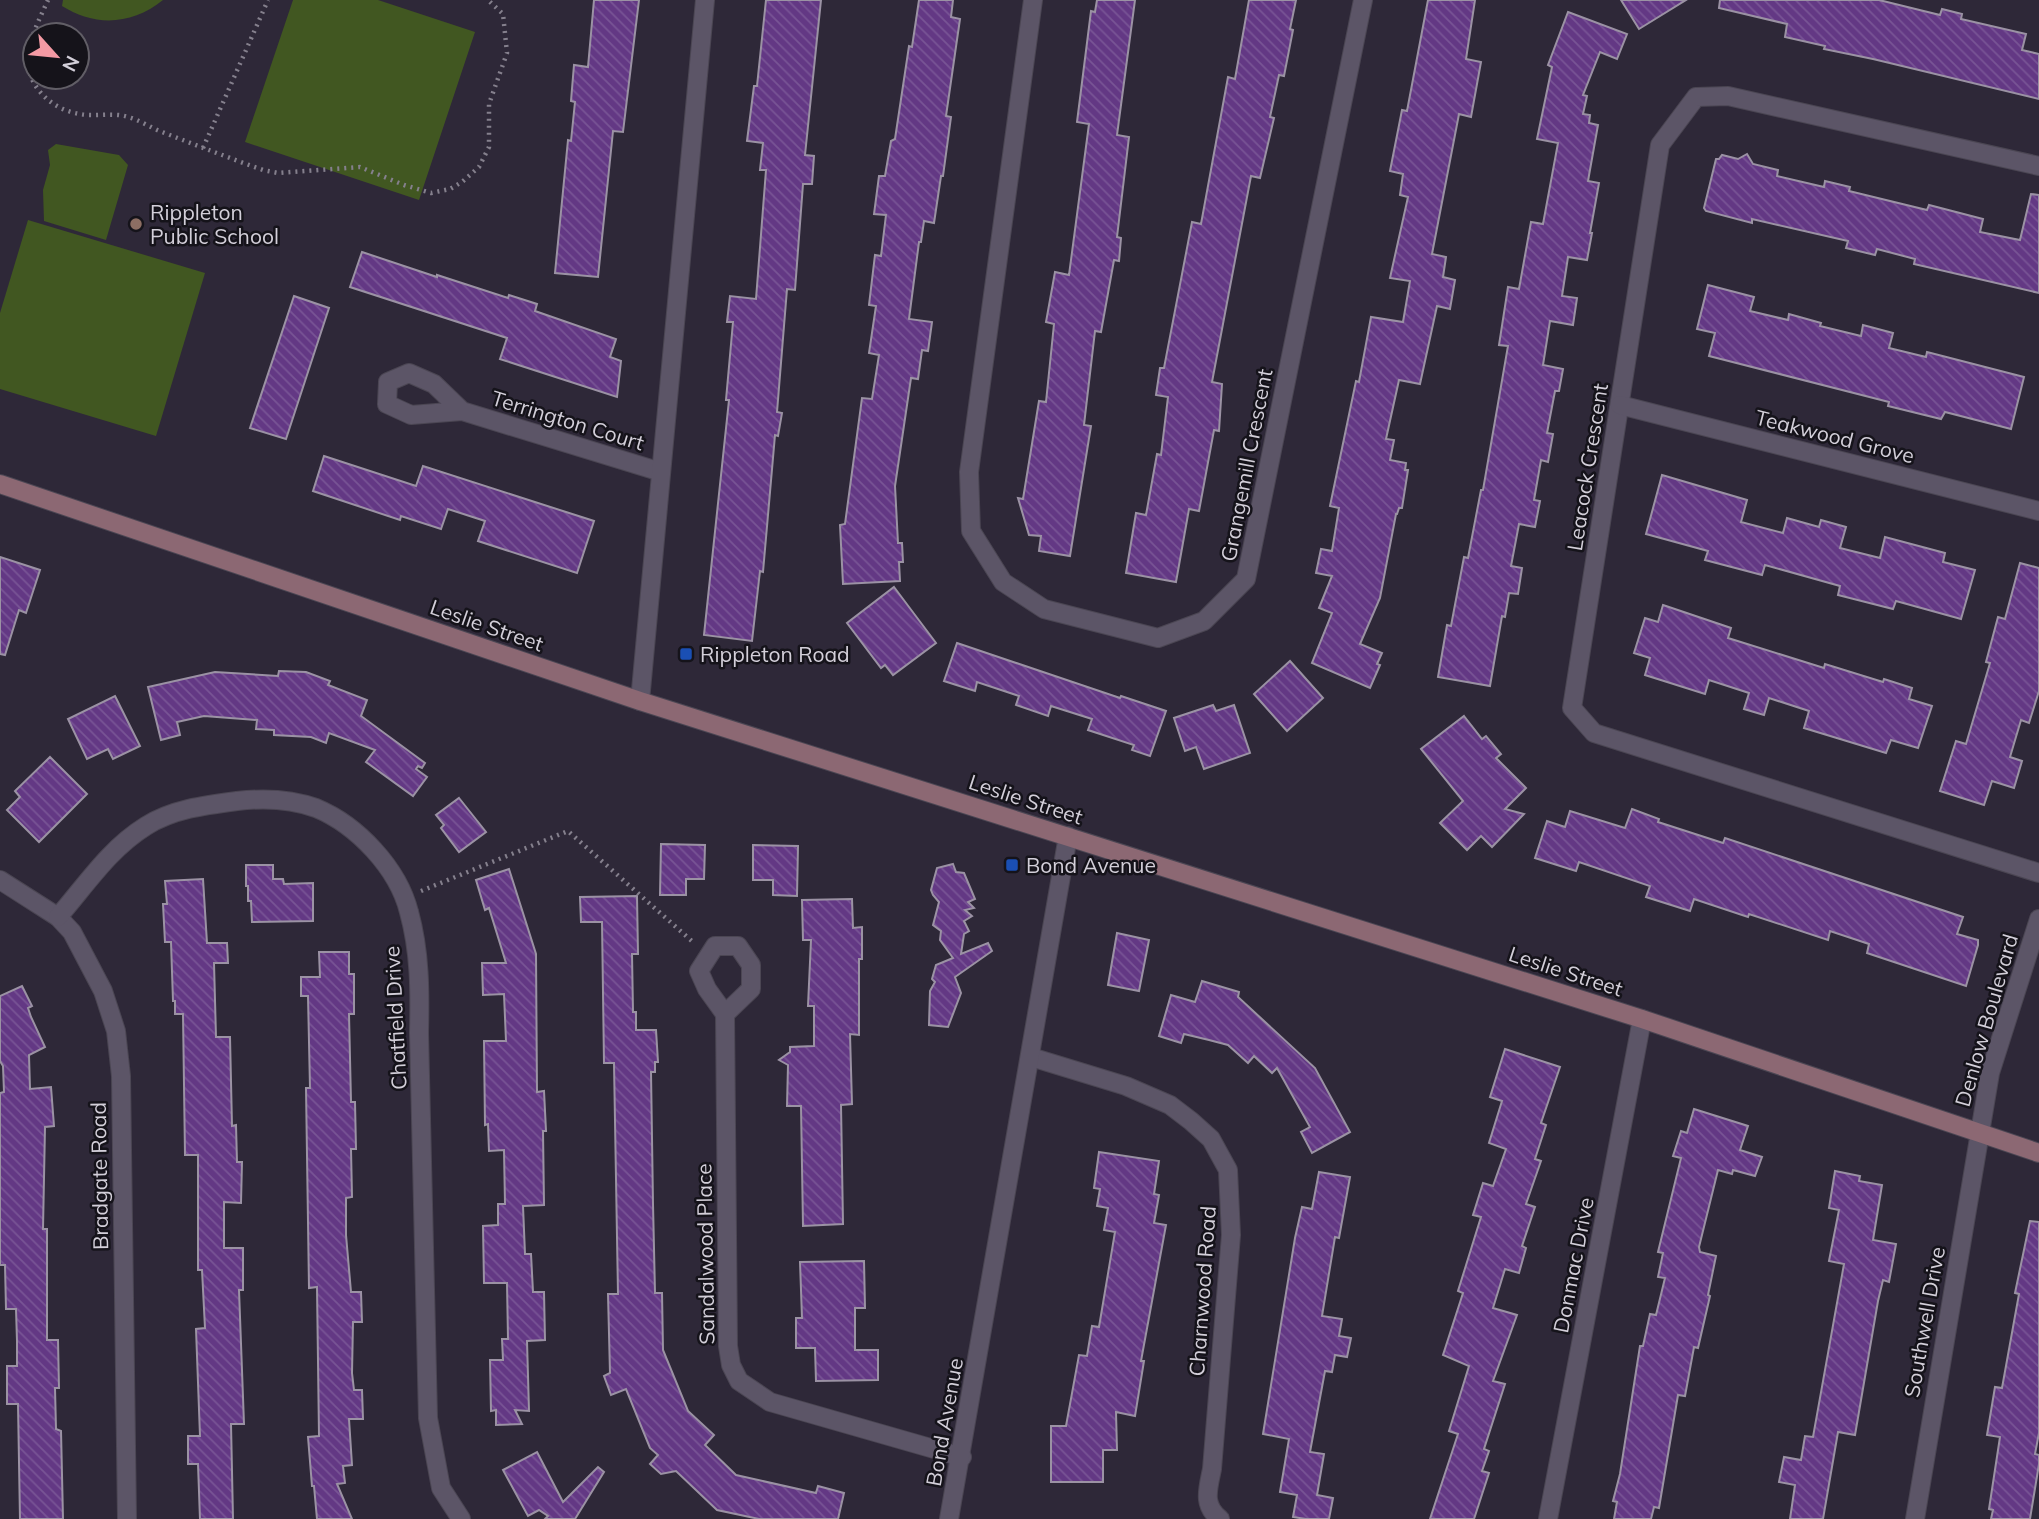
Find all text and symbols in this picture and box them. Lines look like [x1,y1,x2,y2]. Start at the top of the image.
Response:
north arrow [21,21,91,91]
text: N [57,52,85,76]
place label: Rippleton Public School [150,199,279,249]
marker: Rippleton Public School [128,216,144,232]
street label: Grangemill Crescent [1215,366,1277,564]
street label: Leacock Crescent [1561,381,1613,553]
street label: Terrington Court [489,384,647,456]
street label: Teakwood Grove [1753,404,1917,468]
street label: Leslie Street [427,593,547,657]
place label: Rippleton Road [700,641,850,667]
marker: Rippleton Road [678,646,694,662]
street label: Leslie Street [966,768,1086,830]
place label: Bond Avenue [1026,852,1156,878]
marker: Bond Avenue [1004,857,1020,873]
street label: Denlow Boulevard [1949,931,2023,1109]
street label: Leslie Street [1506,940,1626,1002]
street label: Chatfield Drive [378,945,412,1091]
street label: Bradgate Road [85,1102,113,1250]
street label: Sandalwood Place [690,1163,720,1345]
street label: Donmac Drive [1547,1195,1599,1335]
street label: Charnwood Road [1183,1205,1221,1377]
street label: Southwell Drive [1898,1245,1950,1399]
street label: Bond Avenue [920,1356,968,1488]

